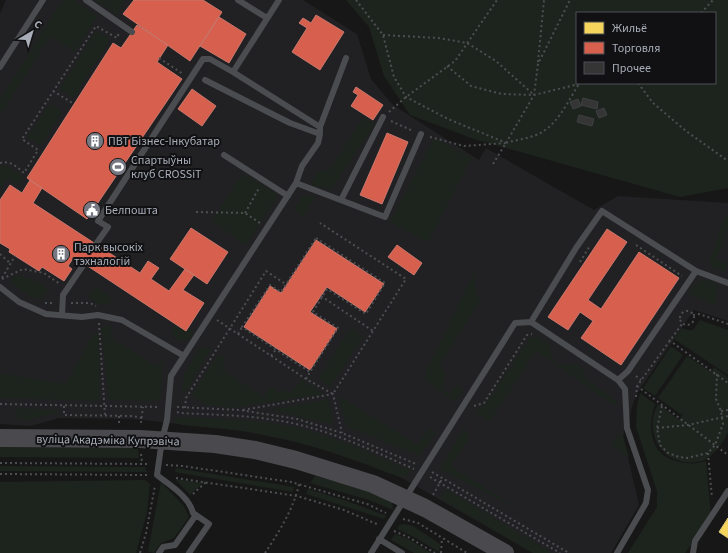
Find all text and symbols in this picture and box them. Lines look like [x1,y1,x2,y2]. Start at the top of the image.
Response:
north arrow [12,12,52,52]
legend [576,12,716,84]
text: С [31,17,45,33]
text: Жильё [612,20,647,37]
text: Торговля [612,40,660,57]
text: Прочее [612,60,651,77]
building icon: ПВТ Бізнес-Інкубатар [85,131,105,151]
place label: ПВТ Бізнес-Інкубатар [108,133,220,150]
place label: Спартыўны клуб CROSSiT [131,152,202,183]
sports icon: Спартыўны клуб CROSSiT [108,157,128,177]
public building icon: Белпошта [82,200,102,220]
place label: Белпошта [105,202,158,219]
place label: Парк высокіх тэхналогій [74,239,144,270]
building icon: Парк высокіх тэхналогій [51,244,71,264]
street label: вуліца Акадэміка Купрэвіча [36,431,180,450]

